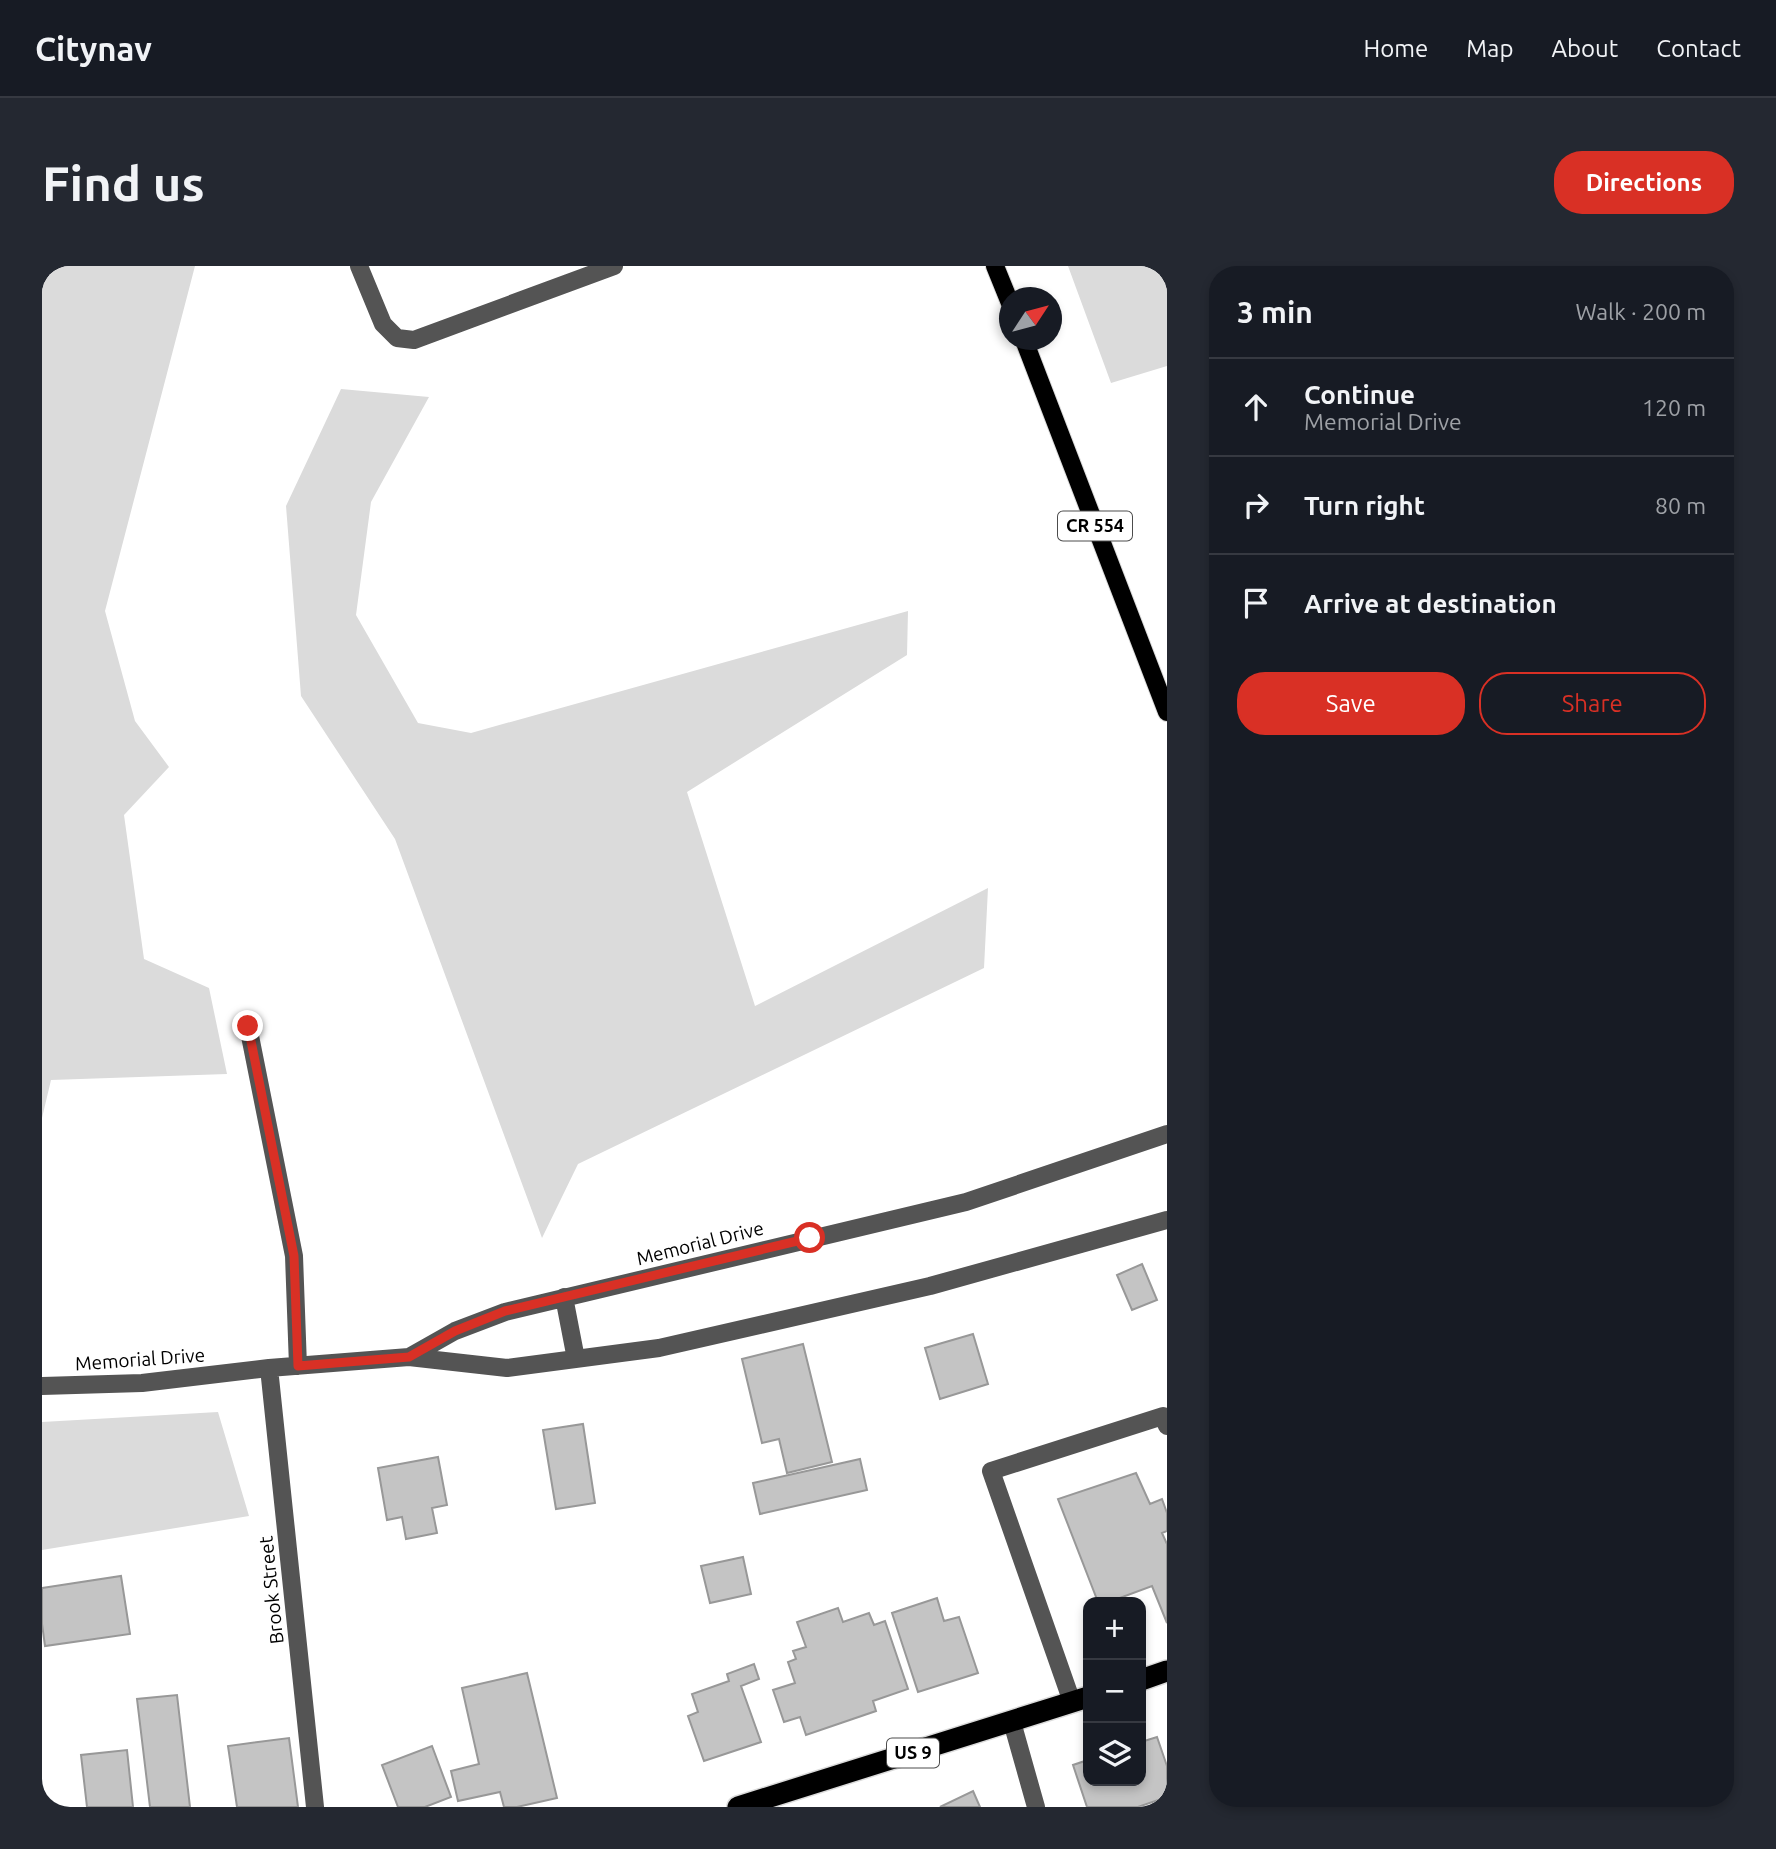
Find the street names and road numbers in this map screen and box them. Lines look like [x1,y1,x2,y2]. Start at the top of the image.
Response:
road number: CR 554 [1058,512,1132,540]
street label: Memorial Drive [634,1217,766,1269]
street label: Memorial Drive [74,1343,206,1375]
street label: Brook Street [254,1534,288,1645]
road number: US 9 [887,1738,939,1768]

